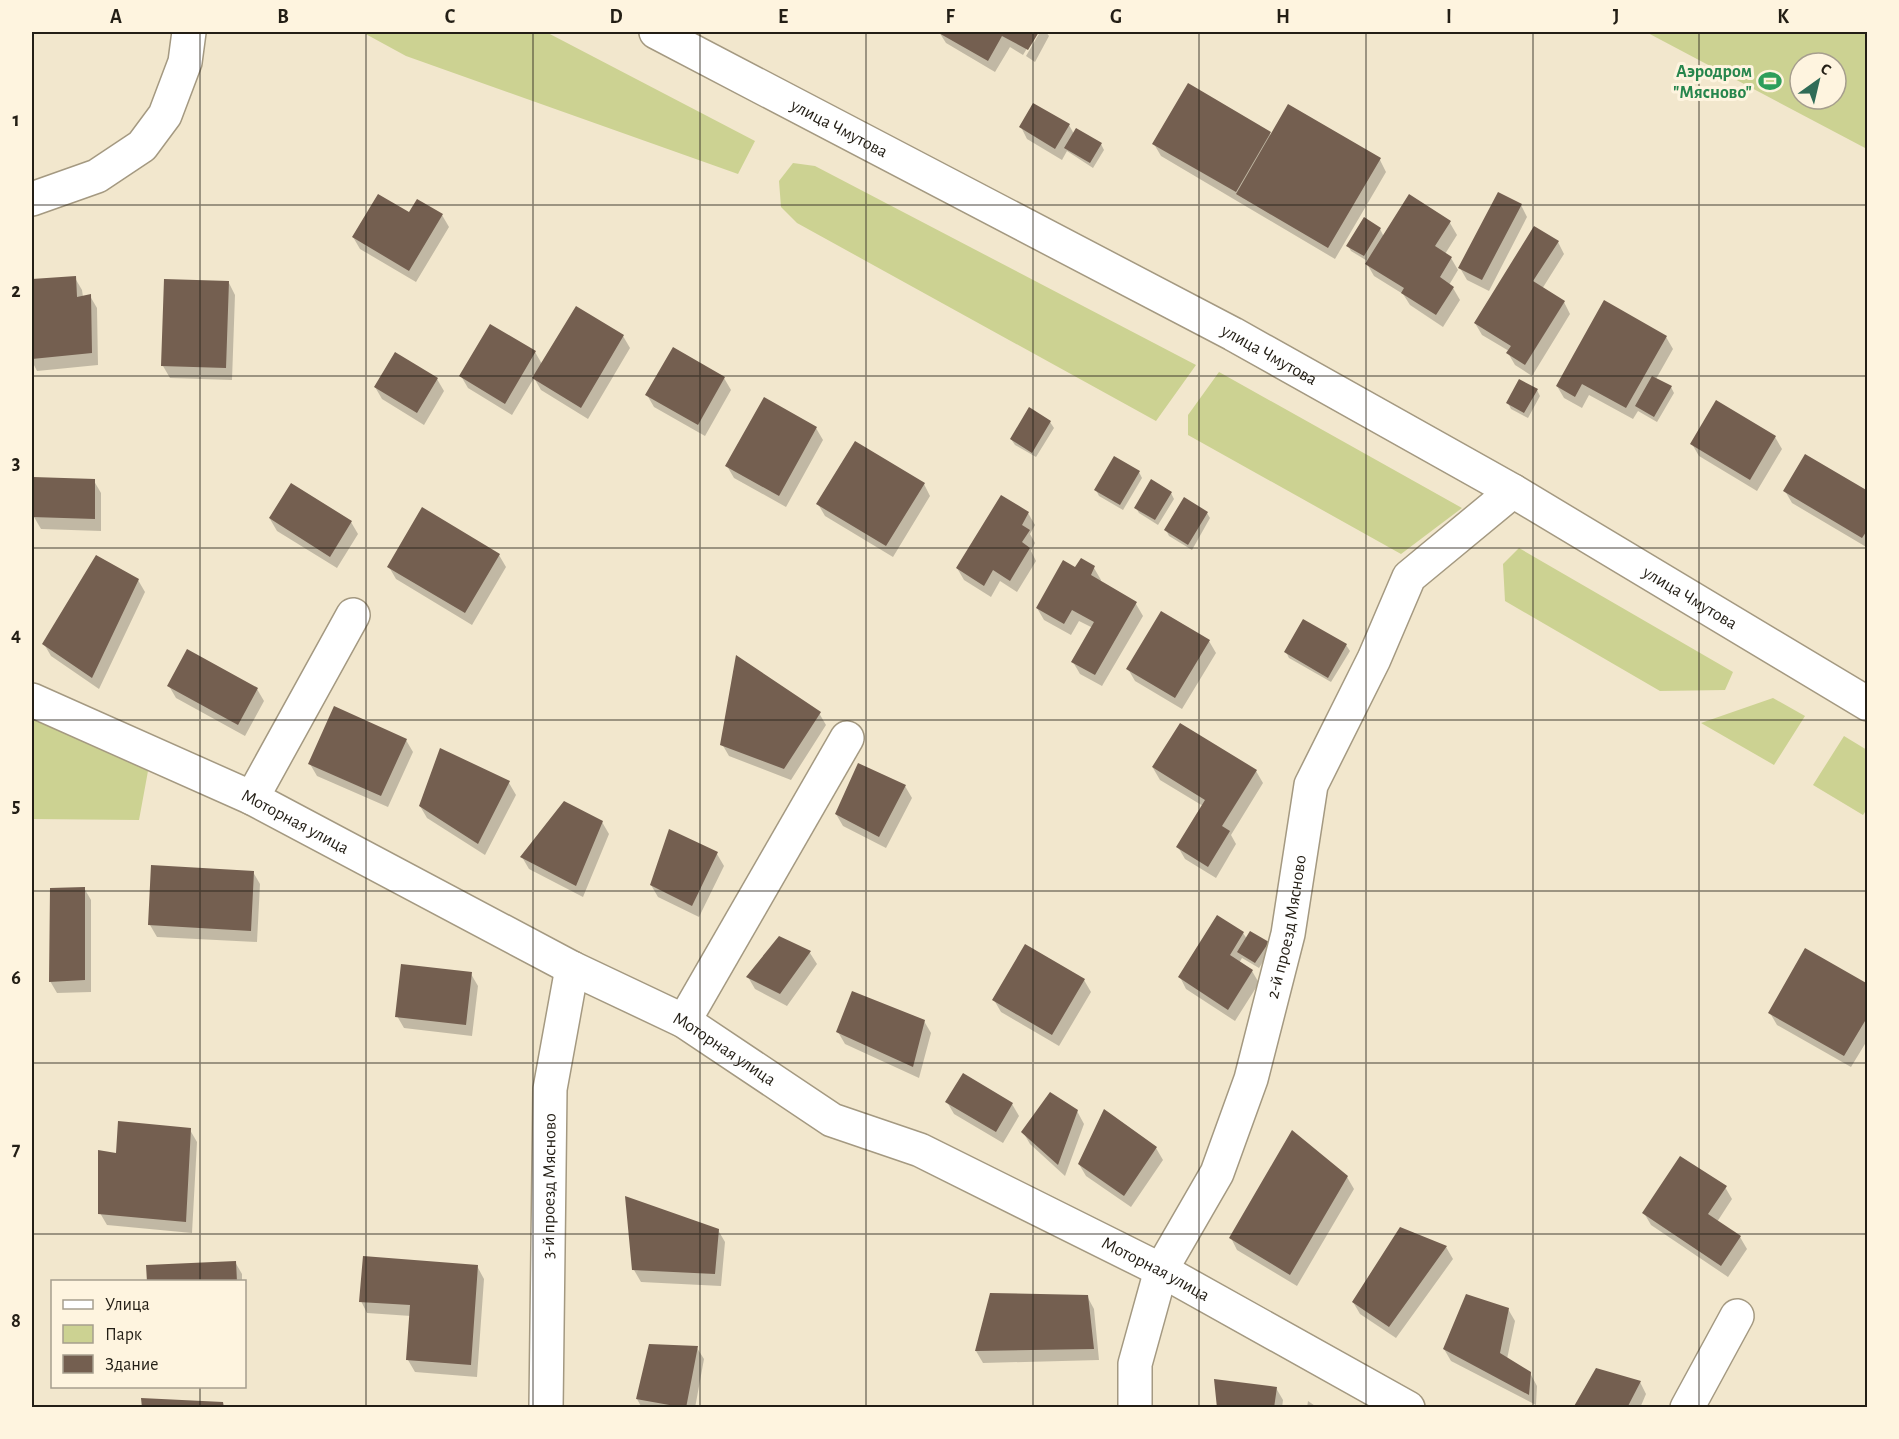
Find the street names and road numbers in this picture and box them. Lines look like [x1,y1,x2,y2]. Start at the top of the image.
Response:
street label: улица Чмутова [787,96,890,162]
street label: улица Чмутова [1217,321,1320,389]
street label: улица Чмутова [1639,563,1740,633]
street label: Моторная улица [239,786,352,858]
street label: 2-й проезд Мясново [1264,854,1310,1001]
street label: Моторная улица [670,1009,779,1090]
street label: 3-й проезд Мясново [540,1113,560,1259]
street label: Моторная улица [1099,1234,1212,1305]

